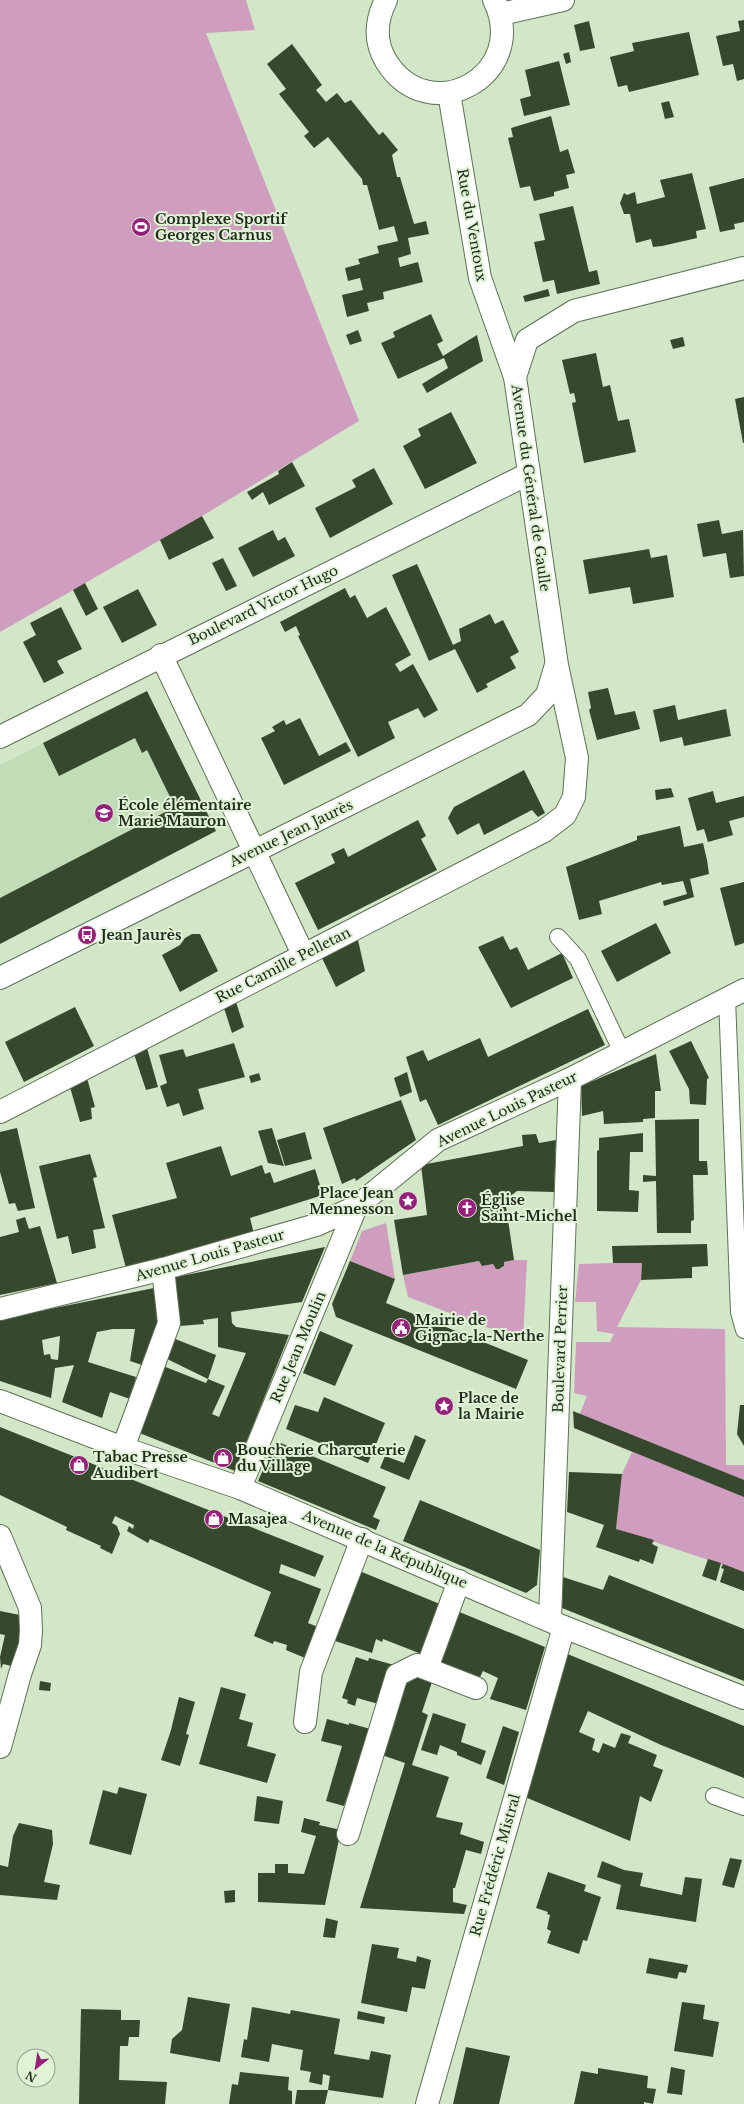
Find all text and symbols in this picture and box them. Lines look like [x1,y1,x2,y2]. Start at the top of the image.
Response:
street label: Rue du Ventoux [453,167,491,283]
place label: Complexe Sportif Georges Carnus [155,210,288,244]
sports icon: Complexe Sportif Georges Carnus [130,216,152,238]
street label: Avenue du Général de Gaulle [507,382,554,593]
street label: Boulevard Victor Hugo [185,561,341,649]
street label: Avenue Jean Jaurès [225,795,356,871]
place label: École élémentaire Marie Mauron [118,796,251,830]
school or university icon: École élémentaire Marie Mauron [93,802,115,824]
street label: Rue Camille Pelletan [212,923,354,1007]
bus stop icon: Jean Jaurès [76,924,98,946]
place label: Jean Jaurès [98,926,182,944]
street label: Avenue Louis Pasteur [433,1067,580,1151]
place label: Place Jean Mennesson [309,1184,394,1218]
place icon: Place Jean Mennesson [397,1190,419,1212]
place label: Église Saint-Michel [481,1191,577,1225]
church icon: Église Saint-Michel [456,1197,478,1219]
street label: Avenue Louis Pasteur [132,1225,287,1285]
street label: Boulevard Perrier [549,1284,571,1413]
street label: Rue Jean Moulin [266,1288,330,1405]
place label: Mairie de Gignac-la-Nerthe [415,1311,544,1345]
public building icon: Mairie de Gignac-la-Nerthe [390,1317,412,1339]
place label: Place de la Mairie [458,1389,524,1423]
place icon: Place de la Mairie [433,1395,455,1417]
place label: Boucherie Charcuterie du Village [237,1441,405,1475]
shop icon: Boucherie Charcuterie du Village [212,1447,234,1469]
place label: Tabac Presse Audibert [92,1448,188,1482]
shop icon: Tabac Presse Audibert [68,1454,90,1476]
street label: Avenue de la République [299,1506,470,1592]
shop icon: Masajea [203,1508,225,1530]
place label: Masajea [228,1510,288,1528]
street label: Rue Frédéric Mistral [466,1791,524,1938]
north arrow [16,2048,56,2088]
text: N [22,2068,39,2085]

